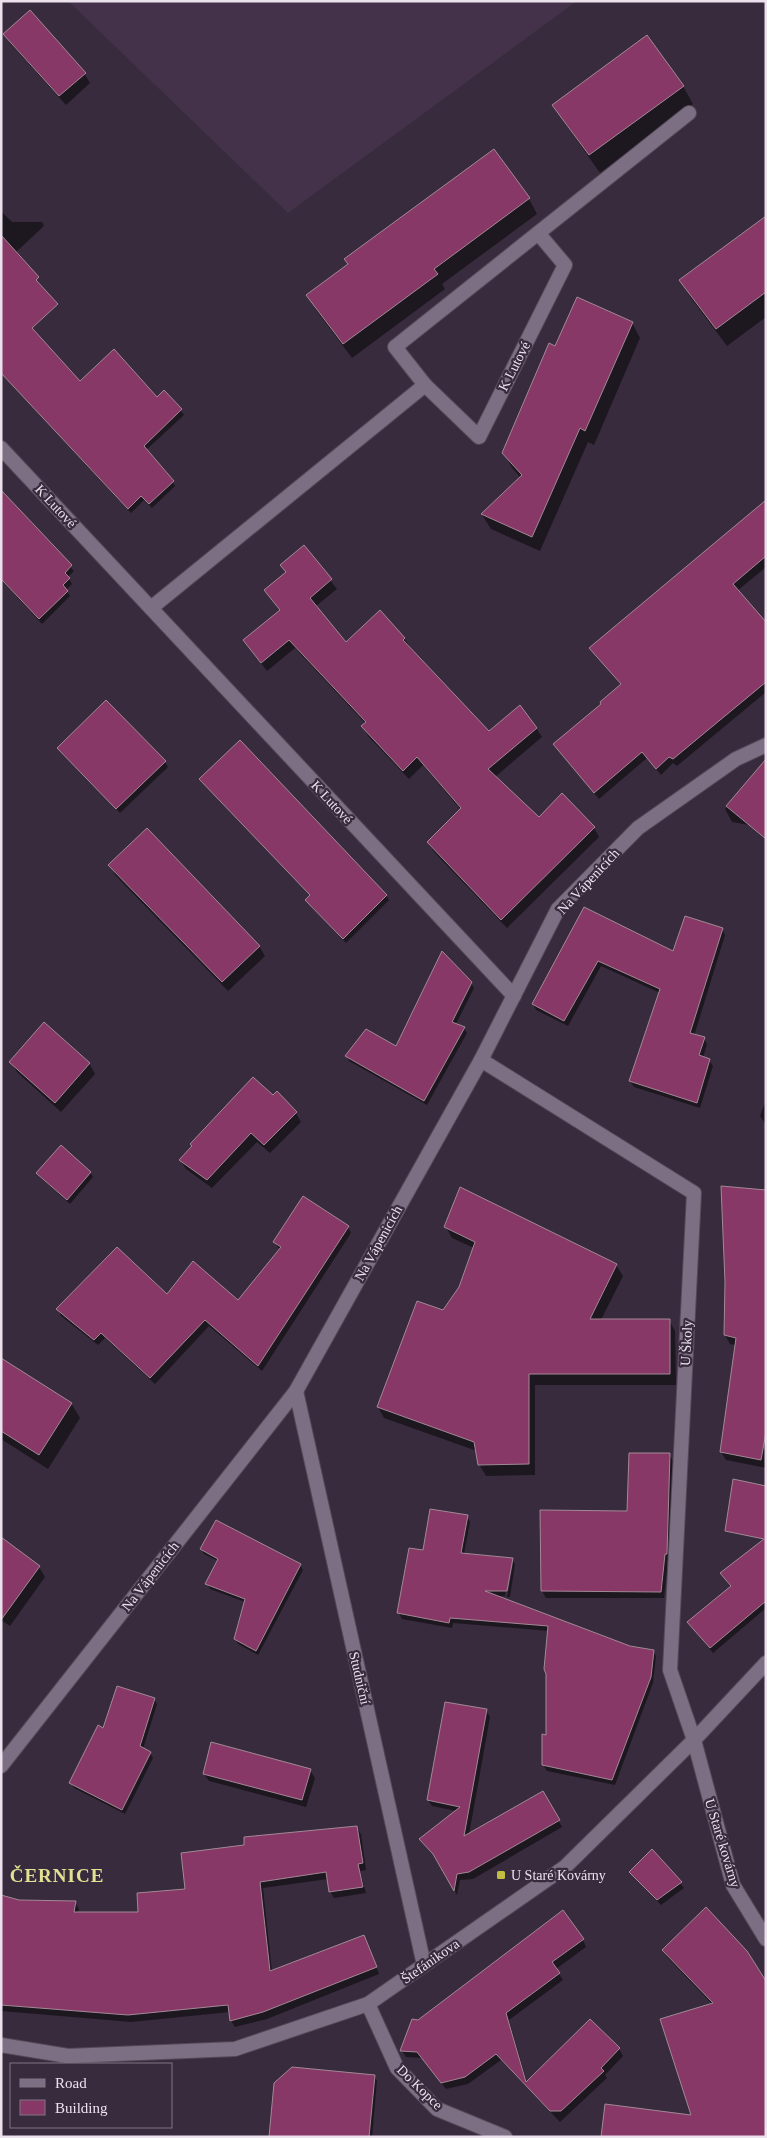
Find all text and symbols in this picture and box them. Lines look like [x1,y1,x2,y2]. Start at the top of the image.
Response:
street label: K Lutové [496,339,533,393]
street label: K Lutové [32,482,79,531]
street label: K Lutové [308,778,355,827]
street label: Na Vápenicích [554,846,622,917]
street label: Na Vápenicích [352,1203,405,1283]
street label: U Školy [677,1319,695,1367]
street label: Na Vápenicích [119,1539,182,1614]
street label: Studniční [346,1650,373,1706]
street label: U Staré kovárny [702,1797,743,1889]
district label: ČERNICE [10,1865,104,1886]
place label: U Staré Kovárny [511,1868,606,1883]
marker: U Staré Kovárny [495,1869,507,1881]
street label: Štefánikova [398,1935,463,1987]
street label: Do Kopce [394,2062,445,2113]
legend [10,2063,172,2128]
text: Road [55,2075,87,2091]
text: Building [55,2100,108,2116]

